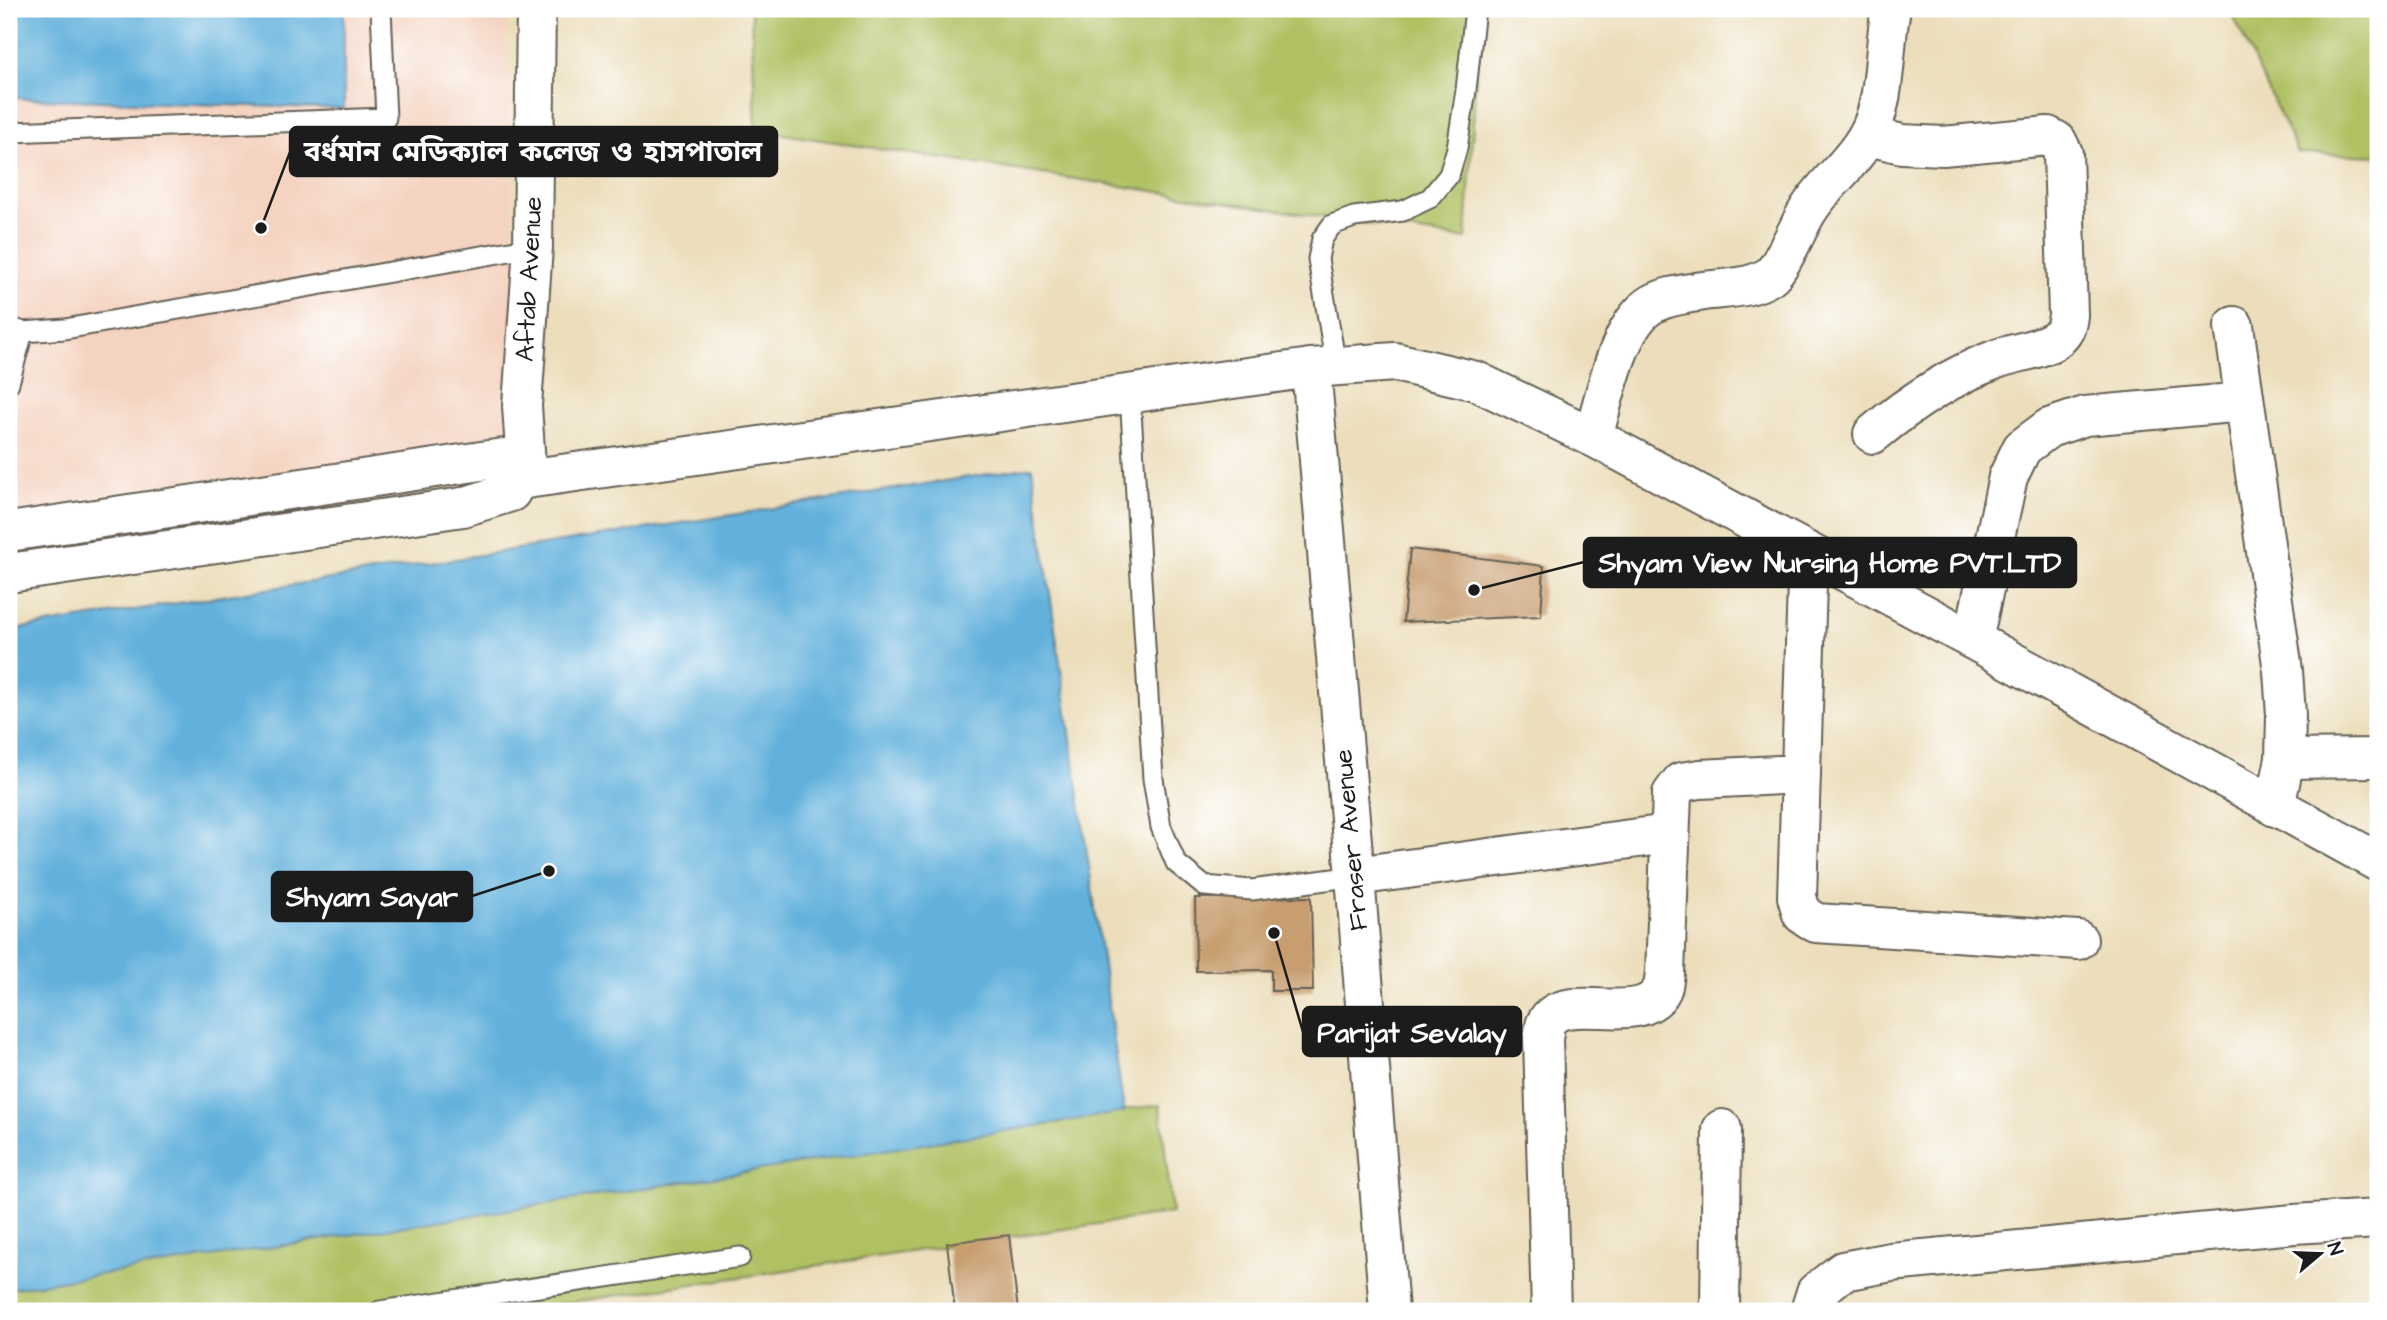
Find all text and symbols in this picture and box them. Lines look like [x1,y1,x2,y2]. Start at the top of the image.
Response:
callout: বর্ধমান মেডিক্যাল কলেজ ও হাসপাতাল [290,127,777,176]
text: বর্ধমান মেডিক্যাল কলেজ ও হাসপাতাল [303,133,763,172]
street label: Aftab Avenue [507,196,551,362]
callout: Shyam View Nursing Home PVT.LTD [1584,538,2076,587]
text: Shyam View Nursing Home PVT.LTD [1597,544,2062,586]
street label: Fraser Avenue [1325,748,1377,932]
callout: Shyam Sayar [272,872,472,921]
text: Shyam Sayar [285,878,458,920]
callout: Parijat Sevalay [1303,1007,1521,1056]
text: Parijat Sevalay [1317,1014,1507,1056]
north arrow [2286,1218,2356,1288]
text: N [2320,1239,2349,1259]

